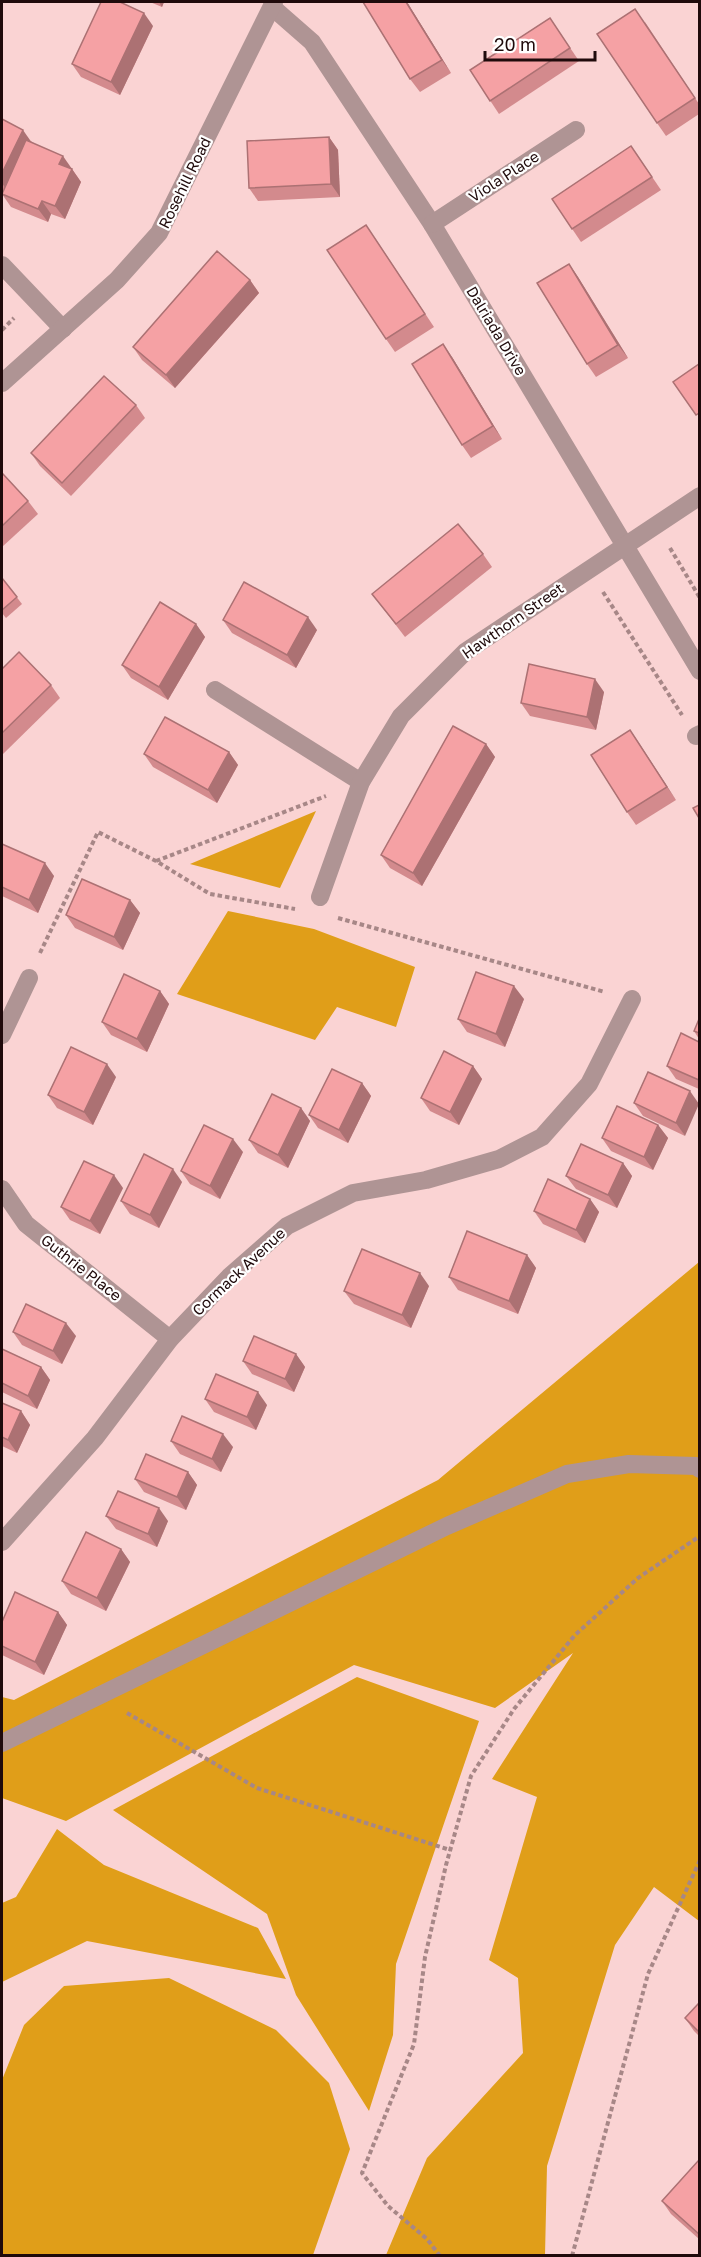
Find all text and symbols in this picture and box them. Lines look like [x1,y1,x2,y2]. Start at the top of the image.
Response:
scale bar [485,24,594,62]
text: 20 m [494,33,536,55]
street label: Rosehill Road [154,134,214,231]
street label: Viola Place [465,147,542,206]
street label: Dalriada Drive [463,283,531,379]
street label: Hawthorn Street [458,578,567,662]
street label: Cormack Avenue [188,1224,289,1319]
street label: Guthrie Place [38,1230,126,1304]

